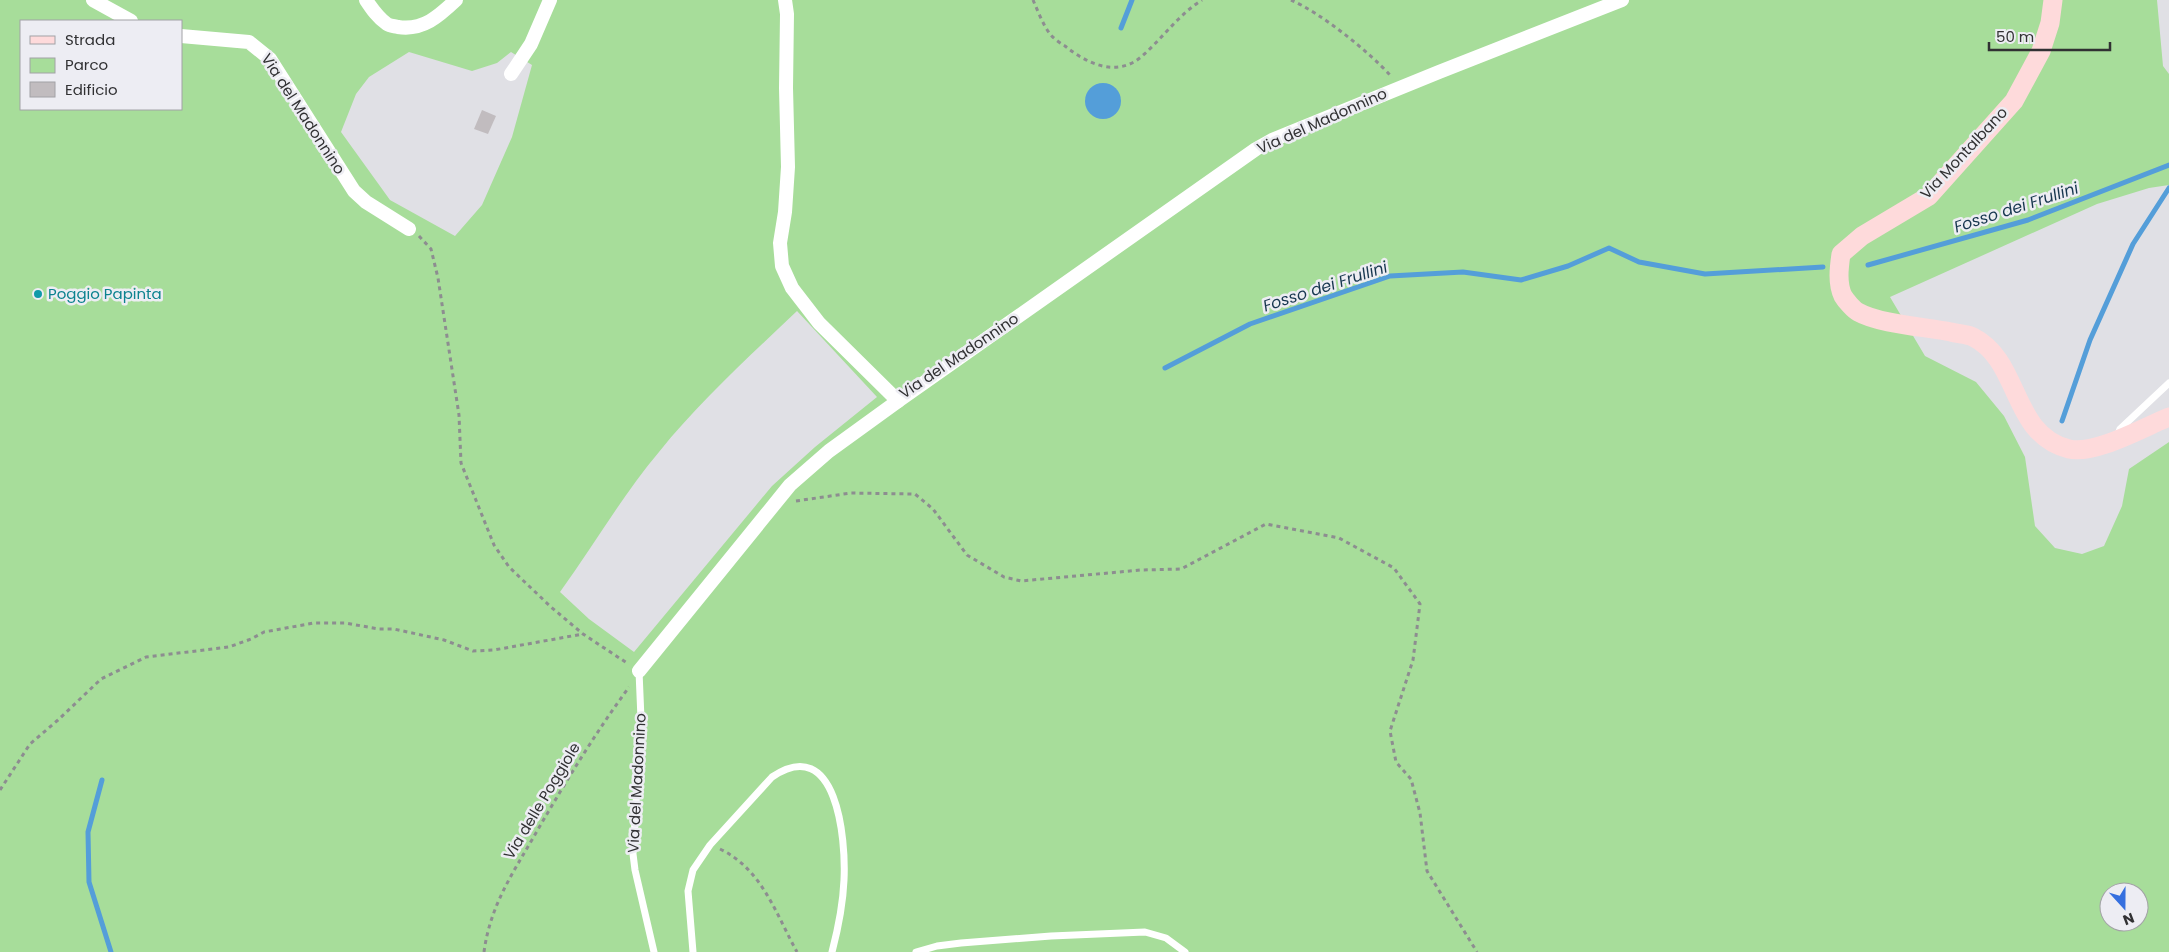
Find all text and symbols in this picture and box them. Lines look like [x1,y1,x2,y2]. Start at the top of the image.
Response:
legend [20,20,182,110]
scale bar [1989,20,2110,52]
text: 50 m [1996,26,2034,47]
text: Strada [65,29,115,50]
street label: Via del Madonnino [256,49,350,178]
text: Parco [65,54,108,75]
text: Edificio [65,79,118,100]
street label: Via del Madonnino [1254,82,1390,159]
street label: Via Montalbano [1915,102,2012,203]
water label: Fosso dei Frullini [1951,176,2082,238]
water label: Fosso dei Frullini [1260,255,1391,317]
place label: Poggio Papinta [48,283,162,304]
marker: Poggio Papinta [32,288,44,300]
street label: Via del Madonnino [895,308,1023,403]
street label: Via del Madonnino [622,713,651,853]
street label: Via delle Poggiole [498,738,585,863]
north arrow [2099,882,2149,932]
text: N [2120,908,2137,930]

